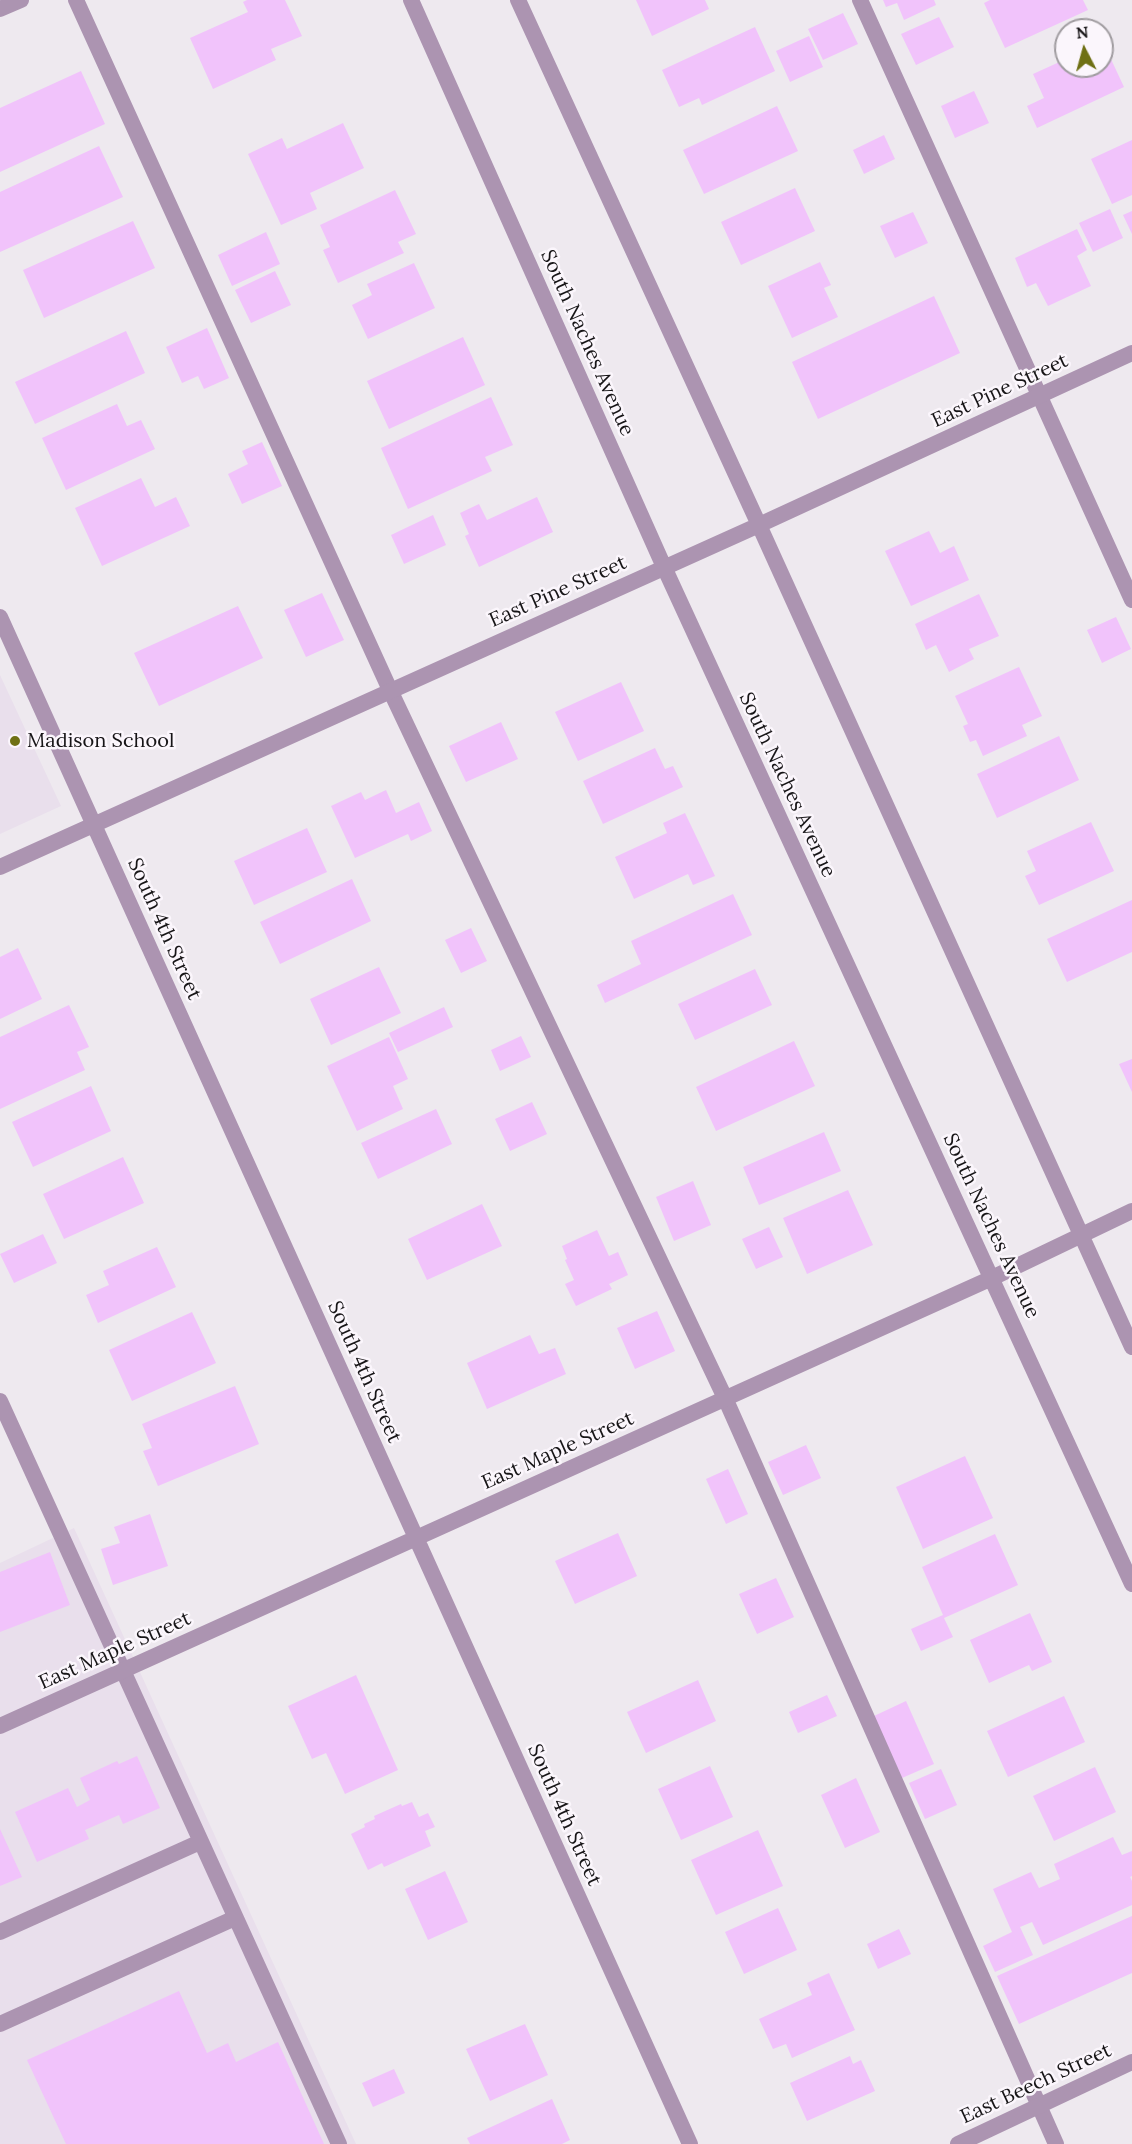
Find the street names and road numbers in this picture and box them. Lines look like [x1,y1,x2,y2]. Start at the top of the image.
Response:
street label: South Naches Avenue [535,246,639,440]
street label: East Pine Street [928,349,1072,433]
street label: East Pine Street [486,551,630,633]
street label: South Naches Avenue [734,689,840,881]
street label: South 4th Street [122,854,206,1004]
street label: South Naches Avenue [938,1130,1044,1322]
street label: South 4th Street [322,1297,406,1447]
street label: East Maple Street [478,1407,638,1495]
street label: East Maple Street [35,1607,195,1695]
street label: South 4th Street [522,1740,606,1890]
street label: East Beech Street [957,2039,1115,2129]

